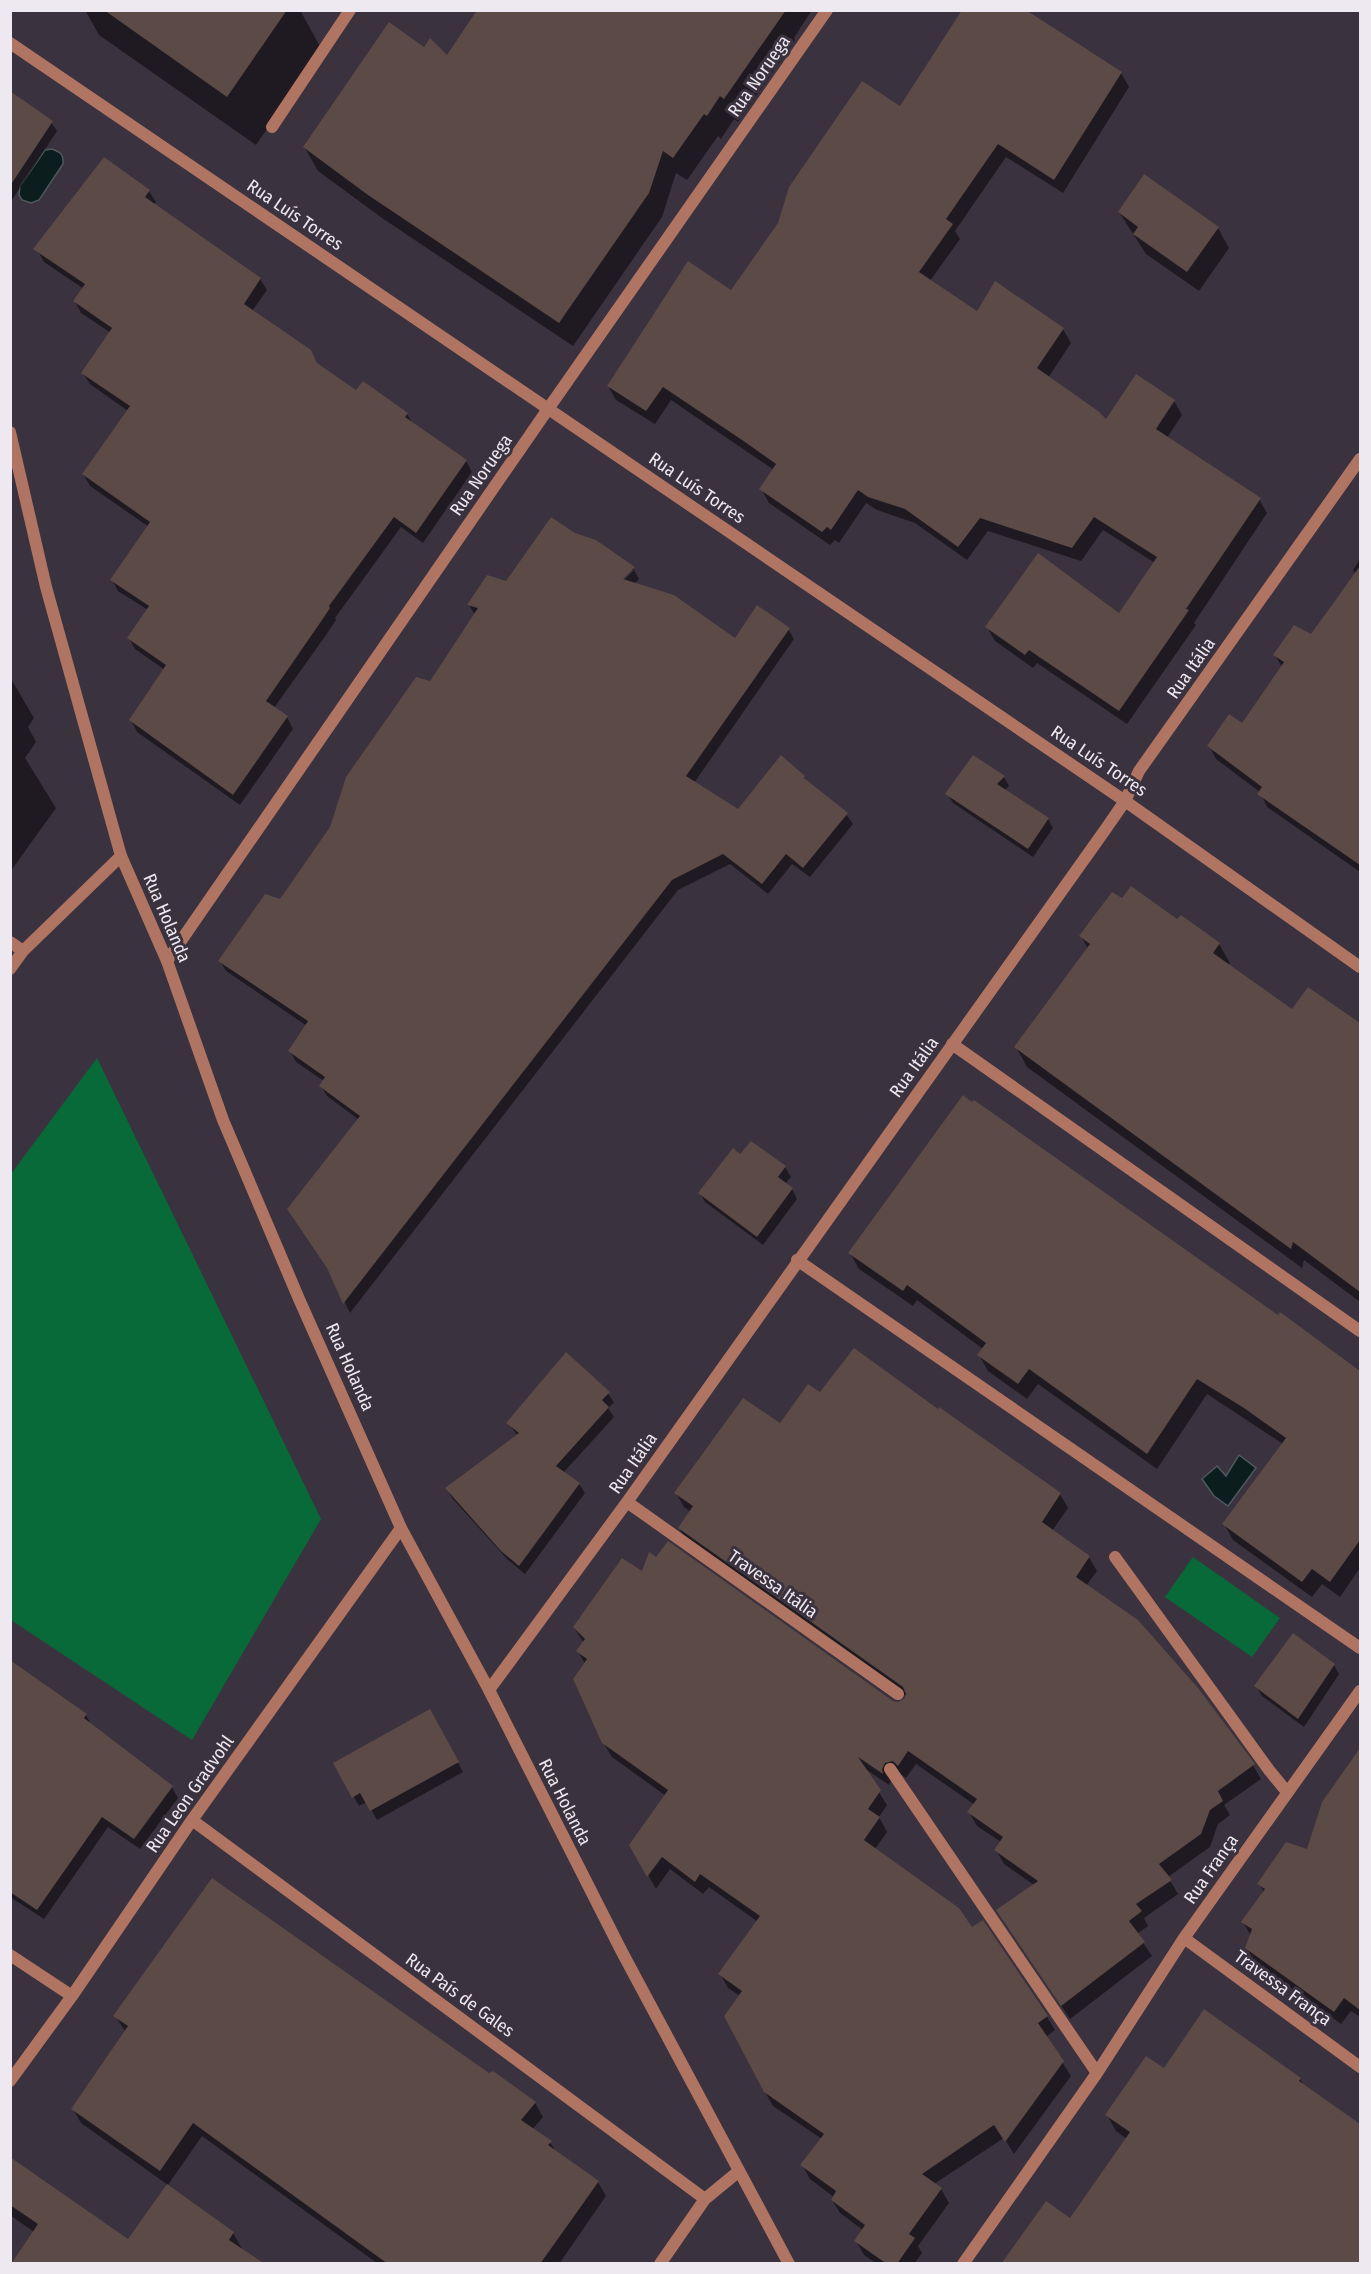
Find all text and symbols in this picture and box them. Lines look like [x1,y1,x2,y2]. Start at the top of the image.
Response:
street label: Rua Noruega [723,31,795,121]
street label: Rua Luís Torres [243,175,348,255]
street label: Rua Noruega [445,430,517,520]
street label: Rua Luís Torres [645,448,750,528]
street label: Rua Itália [1162,633,1220,703]
street label: Rua Luís Torres [1047,721,1152,801]
street label: Rua Holanda [138,870,196,966]
street label: Rua Itália [885,1032,943,1102]
street label: Rua Holanda [321,1320,379,1415]
street label: Rua Itália [604,1428,662,1498]
street label: Travessa Itália [724,1545,822,1623]
street label: Rua Leon Gradvohl [141,1731,239,1857]
street label: Rua Holanda [534,1755,596,1849]
street label: Rua França [1179,1830,1243,1908]
street label: Travessa França [1230,1945,1336,2031]
street label: Rua País de Gales [401,1948,519,2042]

